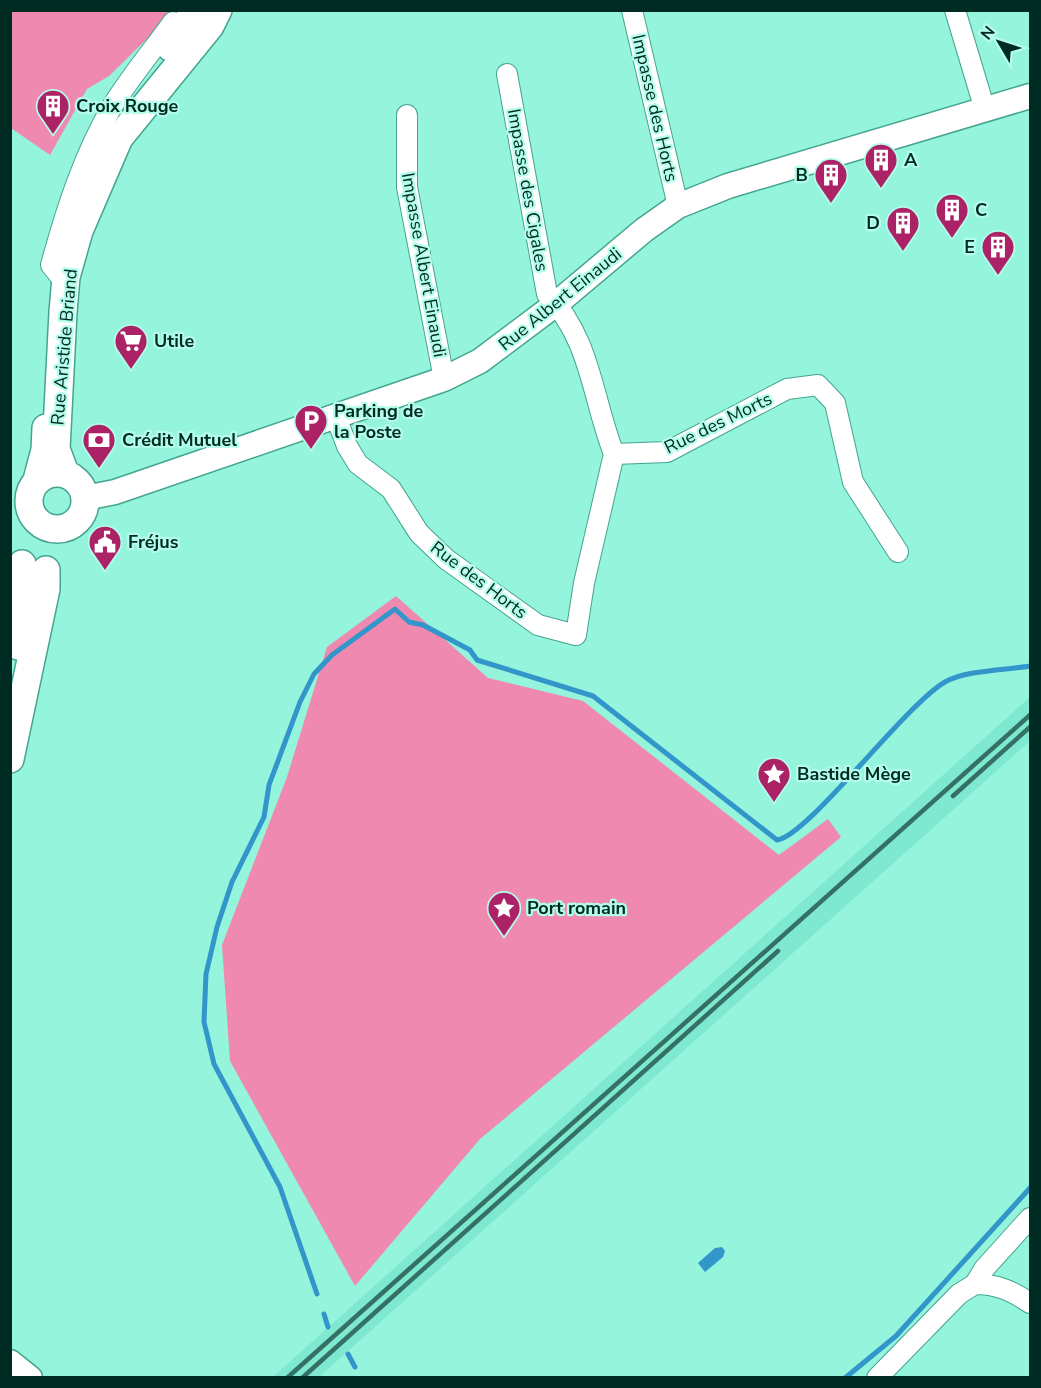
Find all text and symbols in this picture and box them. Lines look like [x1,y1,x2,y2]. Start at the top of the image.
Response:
north arrow [969,12,1029,72]
text: N [976,22,1000,45]
street label: Impasse des Horts [626,32,684,184]
building icon: Croix Rouge [35,88,71,135]
place label: Croix Rouge [76,94,179,118]
street label: Impasse des Cigales [502,107,554,273]
building icon: A [863,142,899,189]
place label: A [904,148,918,172]
building icon: B [813,157,849,204]
place label: B [796,163,808,187]
street label: Impasse Albert Einaudi [396,171,452,359]
building icon: C [934,192,970,239]
place label: C [975,198,987,222]
building icon: D [885,205,921,252]
place label: D [866,211,880,235]
building icon: E [980,229,1016,276]
place label: E [964,235,975,259]
street label: Rue Albert Einaudi [493,242,627,356]
street label: Rue Aristide Briand [45,268,83,426]
supermarket icon: Utile [113,323,149,370]
place label: Utile [154,329,194,353]
street label: Rue des Morts [660,387,776,459]
place label: Parking de la Poste [334,399,424,444]
parking icon: Parking de la Poste [293,403,329,450]
bank icon: Crédit Mutuel [81,422,117,469]
place label: Crédit Mutuel [122,428,237,452]
public building icon: Fréjus [87,524,123,571]
place label: Fréjus [128,530,179,554]
street label: Rue des Horts [426,536,532,624]
place icon: Bastide Mège [756,756,792,803]
place label: Bastide Mège [797,762,911,786]
place icon: Port romain [486,890,522,937]
place label: Port romain [527,896,626,920]

